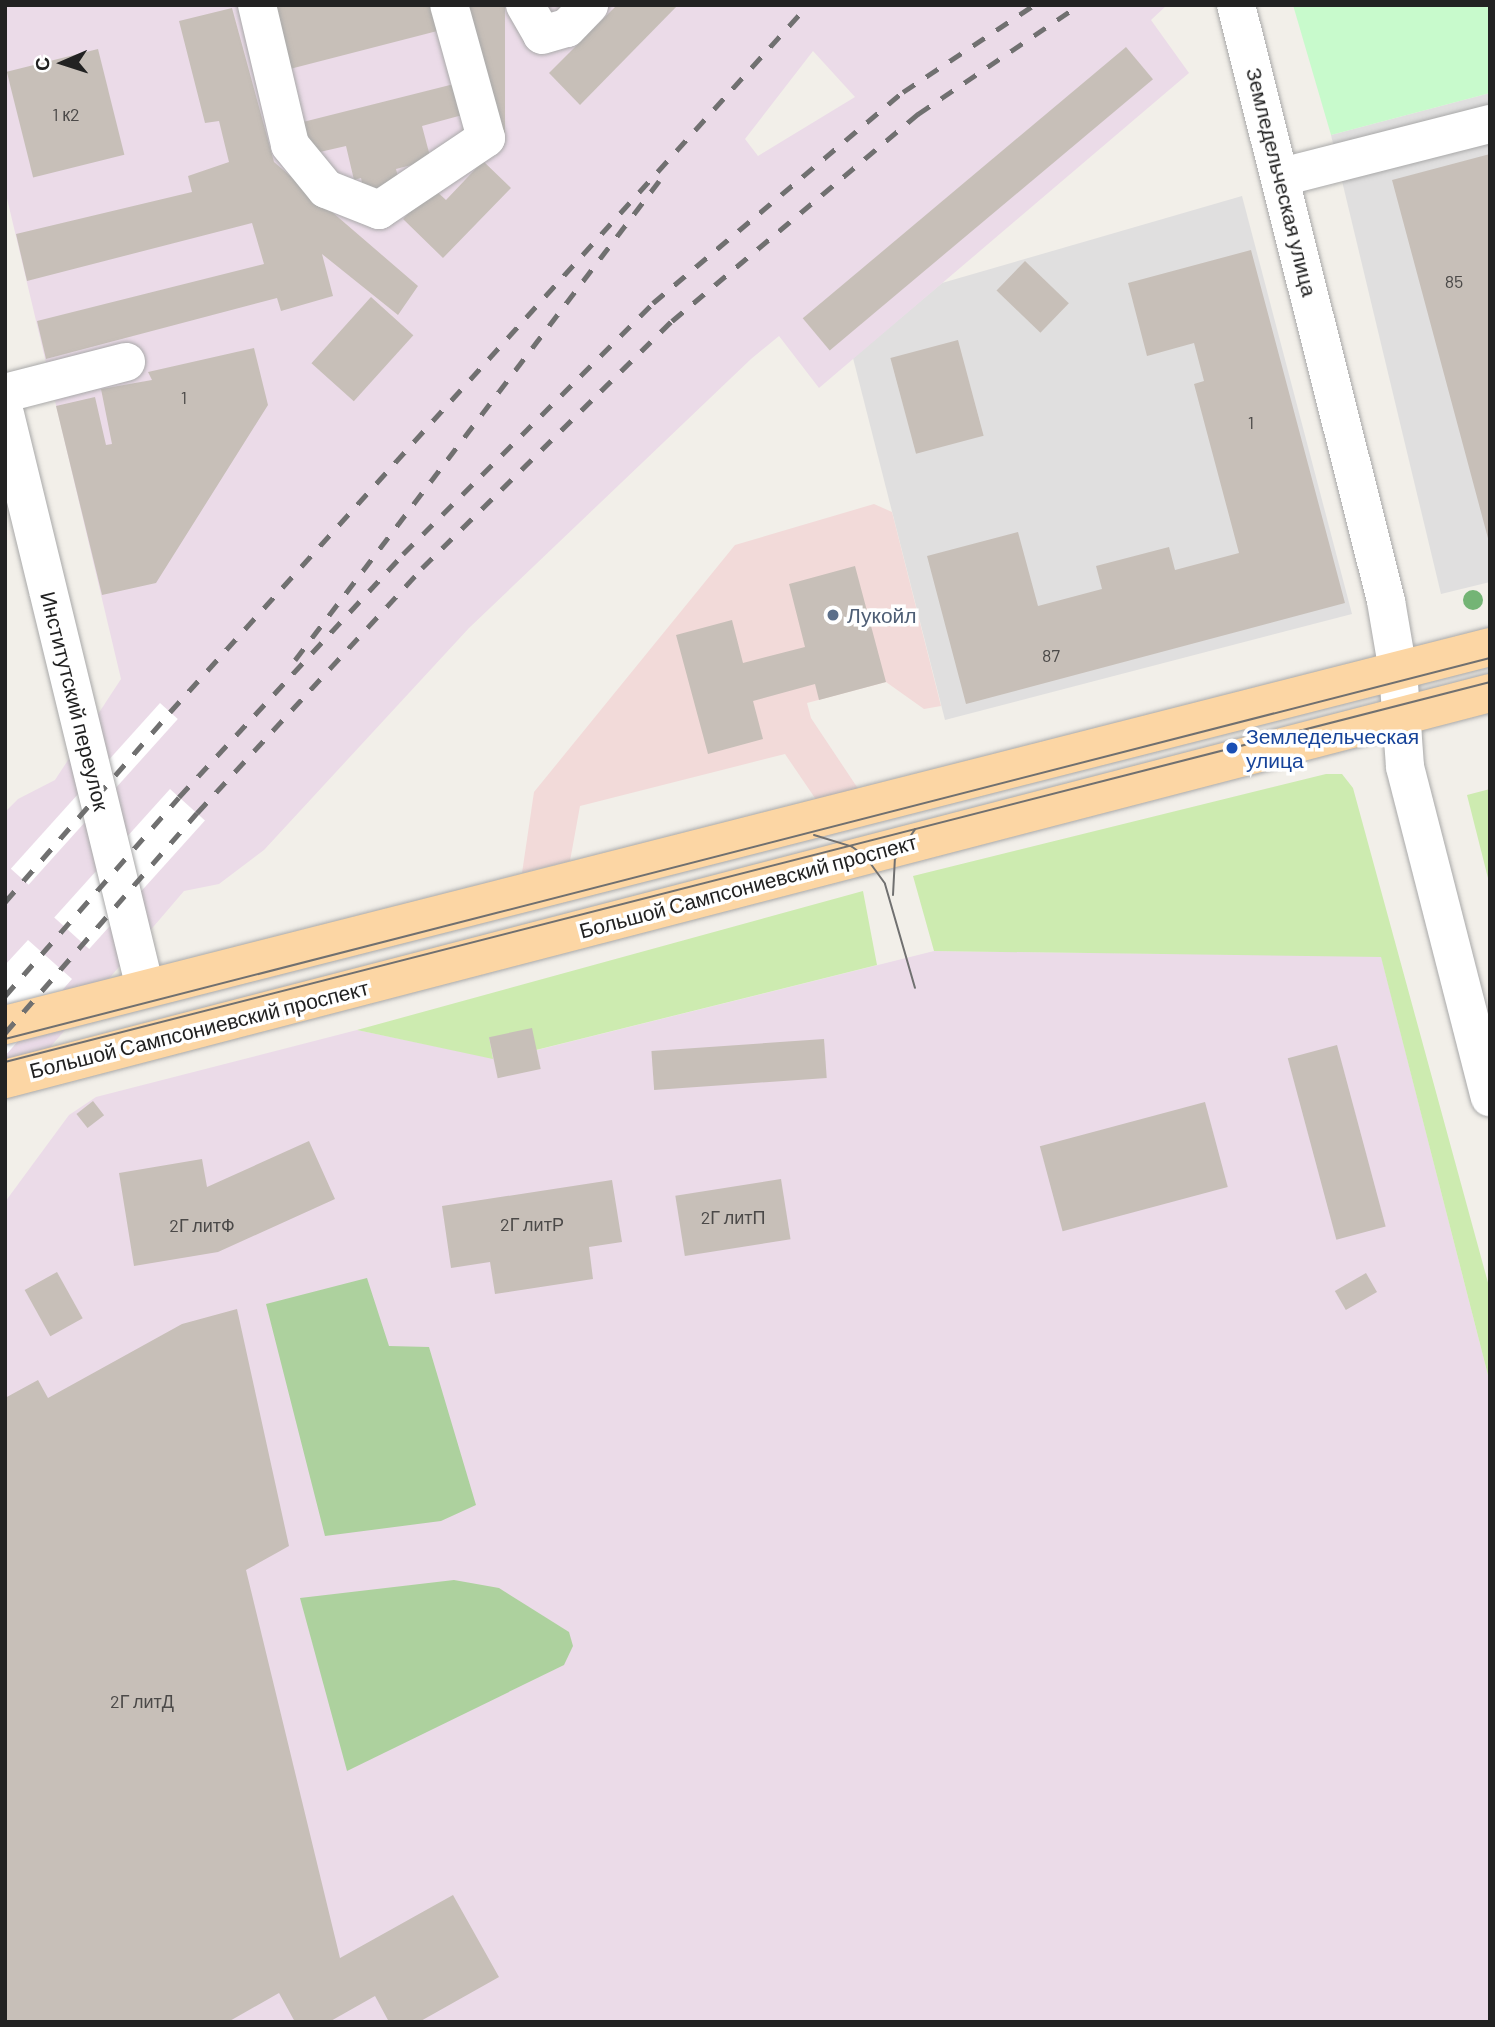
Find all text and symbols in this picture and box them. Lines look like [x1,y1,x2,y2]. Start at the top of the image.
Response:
north arrow [28,28,98,98]
text: С [30,57,53,72]
street label: Земледельческая улица [1241,65,1323,299]
house number: 1 к2 [52,103,80,125]
house number: 85 [1445,270,1463,292]
house number: 1 [181,386,187,408]
house number: 1 [1248,411,1254,433]
street label: Институтский переулок [36,589,114,813]
place label: Лукойл [847,602,917,628]
marker: Лукойл [825,607,841,623]
house number: 87 [1042,644,1060,666]
place label: Земледельческая улица [1246,723,1419,773]
marker: Земледельческая улица [1224,740,1240,756]
street label: Большой Сампсониевский проспект [576,829,920,943]
street label: Большой Сампсониевский проспект [27,975,371,1083]
house number: 2Г литП [701,1206,765,1228]
house number: 2Г литР [500,1213,564,1235]
house number: 2Г литФ [169,1214,235,1236]
house number: 2Г литД [110,1690,174,1712]

